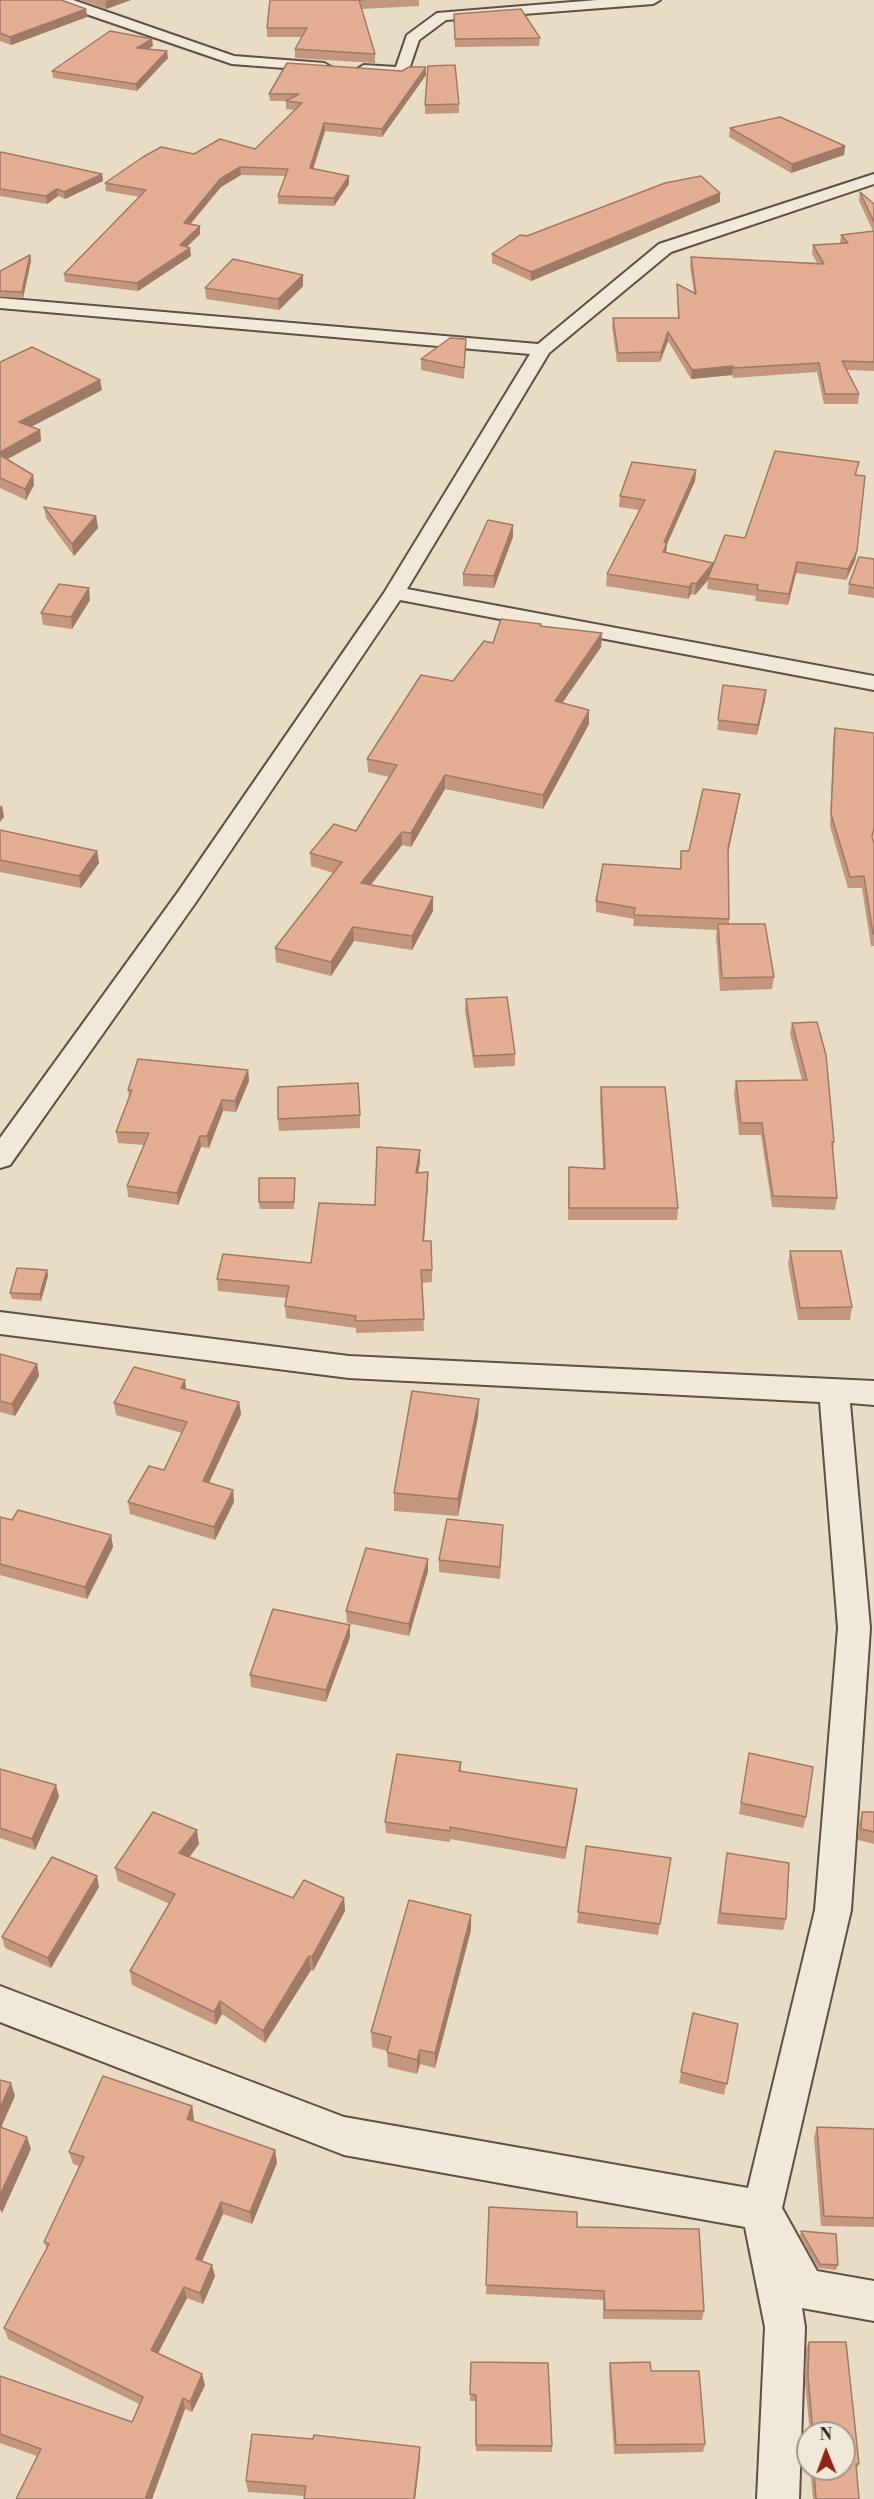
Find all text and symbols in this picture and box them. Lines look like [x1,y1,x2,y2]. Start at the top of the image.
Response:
north arrow [796,2421,856,2481]
text: N [819,2425,832,2445]

